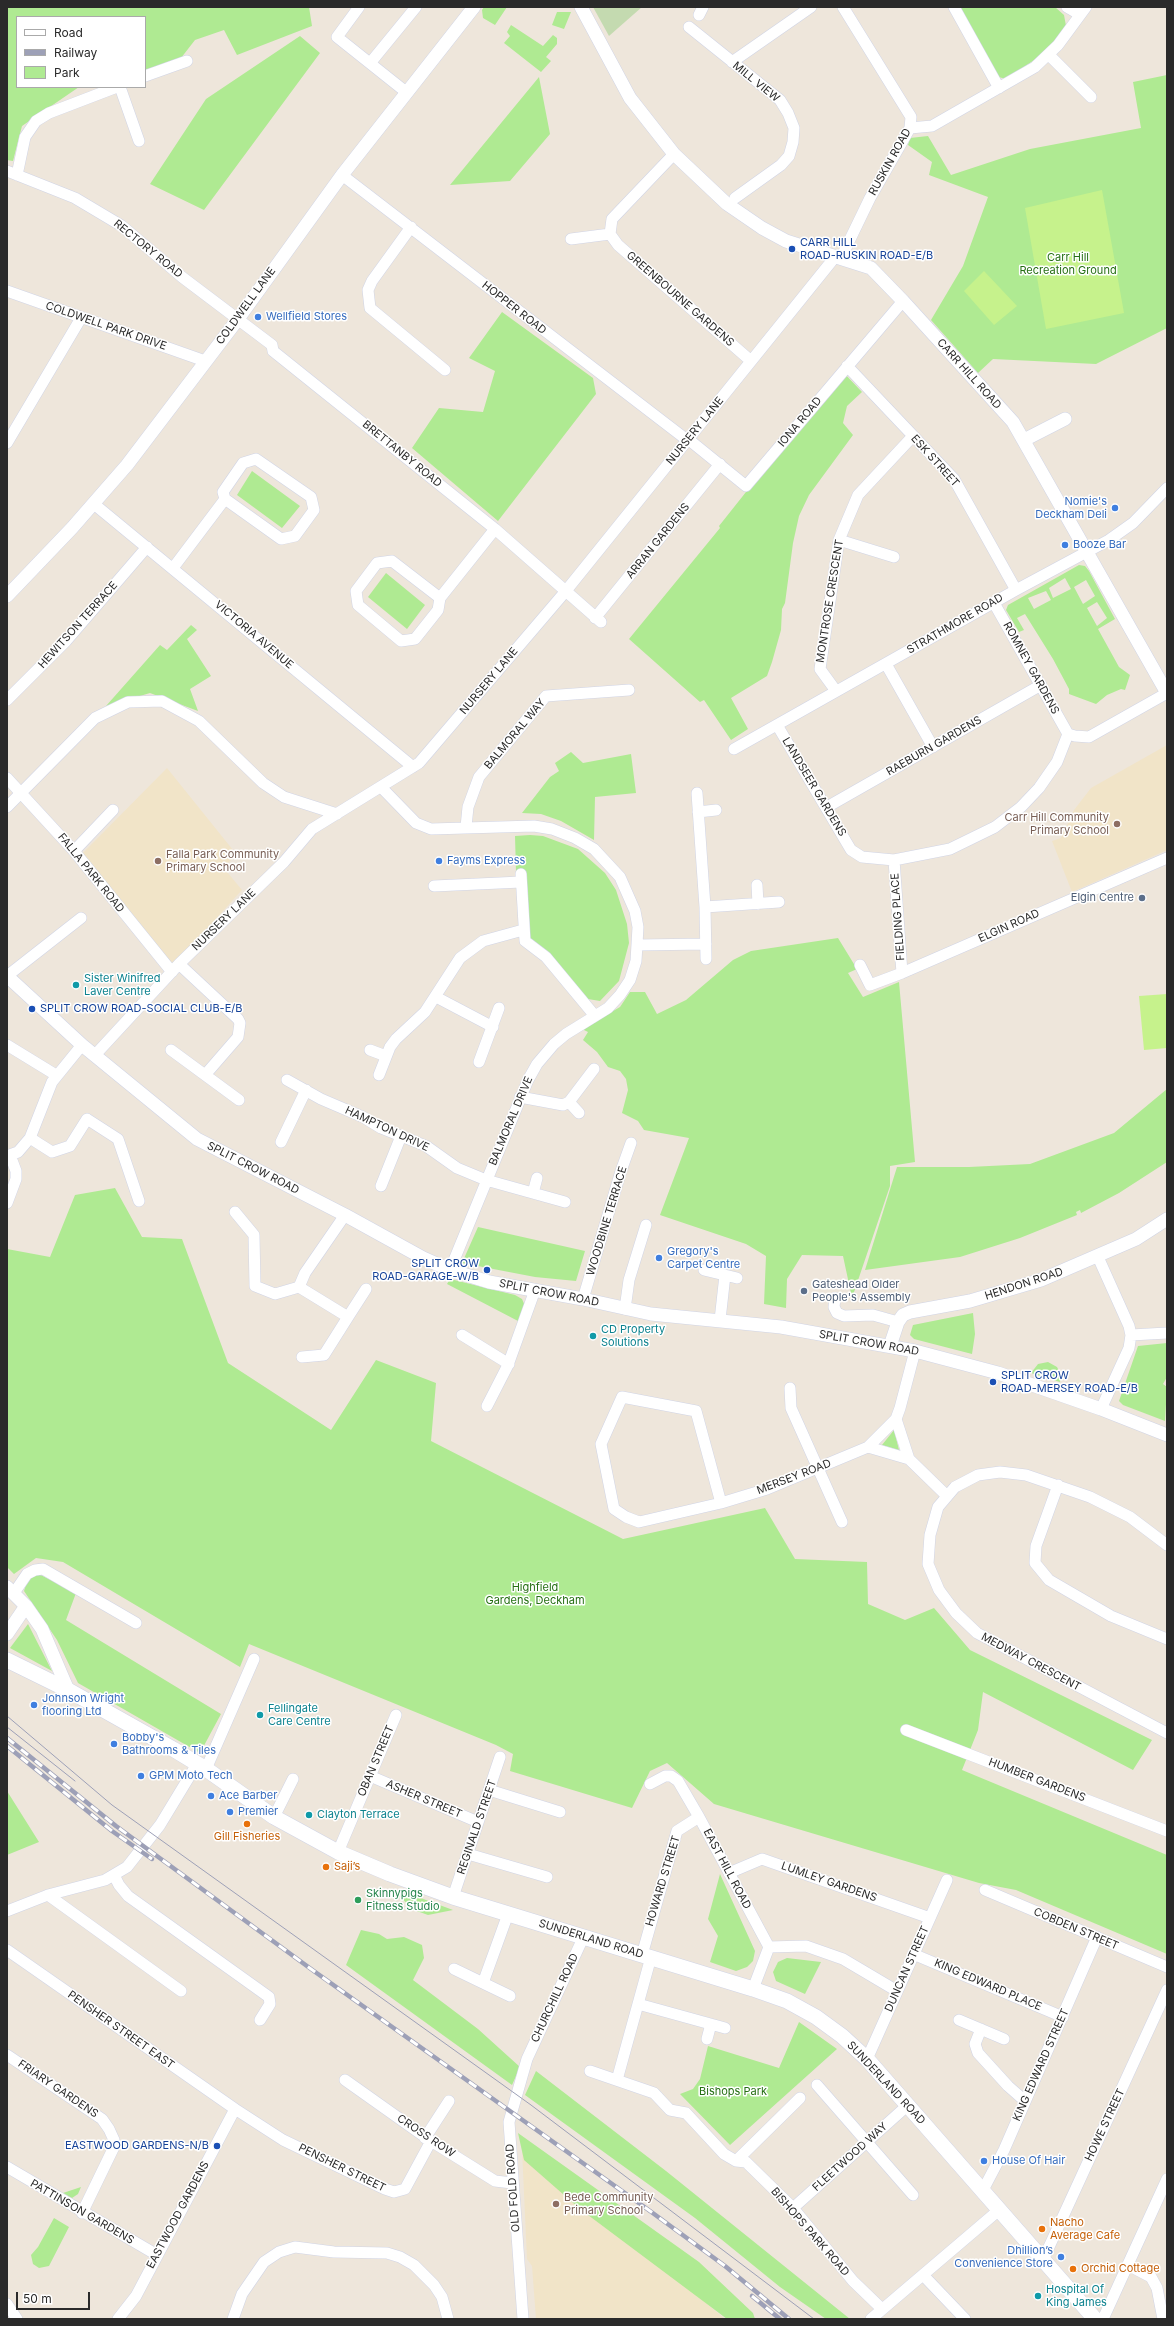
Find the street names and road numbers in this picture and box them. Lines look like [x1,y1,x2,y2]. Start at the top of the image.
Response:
street label: MILL VIEW [730,59,782,105]
street label: RUSKIN ROAD [866,126,914,198]
street label: RECTORY ROAD [111,217,185,281]
street label: GREENBOURNE GARDENS [624,249,736,349]
street label: COLDWELL LANE [214,265,278,347]
street label: HOPPER ROAD [479,279,549,337]
street label: COLDWELL PARK DRIVE [44,299,168,353]
street label: CARR HILL ROAD [934,336,1004,412]
street label: NURSERY LANE [664,394,726,468]
street label: IONA ROAD [775,394,825,450]
street label: BRETTANBY ROAD [360,418,444,490]
street label: ESK STREET [908,432,962,490]
street label: ARRAN GARDENS [624,501,692,581]
street label: MONTROSE CRESCENT [814,538,846,664]
street label: HEWITSON TERRACE [36,579,120,671]
street label: STRATHMORE ROAD [905,591,1005,657]
street label: VICTORIA AVENUE [212,598,296,672]
street label: ROMNEY GARDENS [1000,620,1062,716]
street label: NURSERY LANE [457,645,521,717]
street label: BALMORAL WAY [482,696,548,772]
street label: RAEBURN GARDENS [884,713,984,779]
street label: LANDSEER GARDENS [779,735,849,839]
street label: FALLA PARK ROAD [55,831,127,915]
street label: FIELDING PLACE [888,873,908,961]
street label: NURSERY LANE [189,886,259,954]
street label: ELGIN ROAD [976,907,1042,945]
street label: BALMORAL DRIVE [486,1074,536,1168]
street label: HAMPTON DRIVE [343,1104,431,1154]
street label: SPLIT CROW ROAD [205,1139,301,1197]
street label: WOODBINE TERRACE [584,1165,630,1277]
street label: HENDON ROAD [983,1265,1065,1303]
street label: SPLIT CROW ROAD [498,1277,600,1309]
street label: SPLIT CROW ROAD [818,1328,920,1358]
street label: MERSEY ROAD [755,1457,833,1497]
street label: MEDWAY CRESCENT [979,1630,1083,1694]
street label: OBAN STREET [355,1723,397,1799]
street label: HUMBER GARDENS [987,1755,1087,1805]
street label: ASHER STREET [384,1777,464,1821]
street label: REGINALD STREET [455,1778,499,1876]
street label: EAST HILL ROAD [700,1827,754,1911]
street label: HOWARD STREET [643,1834,683,1928]
street label: LUMLEY GARDENS [779,1859,879,1905]
street label: COBDEN STREET [1031,1905,1121,1953]
street label: SUNDERLAND ROAD [537,1917,645,1961]
street label: DUNCAN STREET [882,1924,932,2014]
street label: CHURCHILL ROAD [529,1951,581,2045]
street label: KING EDWARD PLACE [932,1956,1044,2014]
street label: PENSHER STREET EAST [65,1988,177,2072]
street label: KING EDWARD STREET [1010,2007,1072,2123]
street label: SUNDERLAND ROAD [844,2039,928,2127]
street label: FRIARY GARDENS [15,2057,101,2121]
street label: HOWE STREET [1082,2087,1128,2163]
street label: CROSS ROW [395,2112,457,2160]
street label: FLEETWOOD WAY [810,2120,890,2194]
street label: PENSHER STREET [296,2141,388,2195]
street label: OLD FOLD ROAD [503,2143,523,2233]
street label: EASTWOOD GARDENS [144,2159,212,2271]
street label: PATTINSON GARDENS [28,2177,136,2247]
street label: BISHOPS PARK ROAD [768,2185,852,2279]

